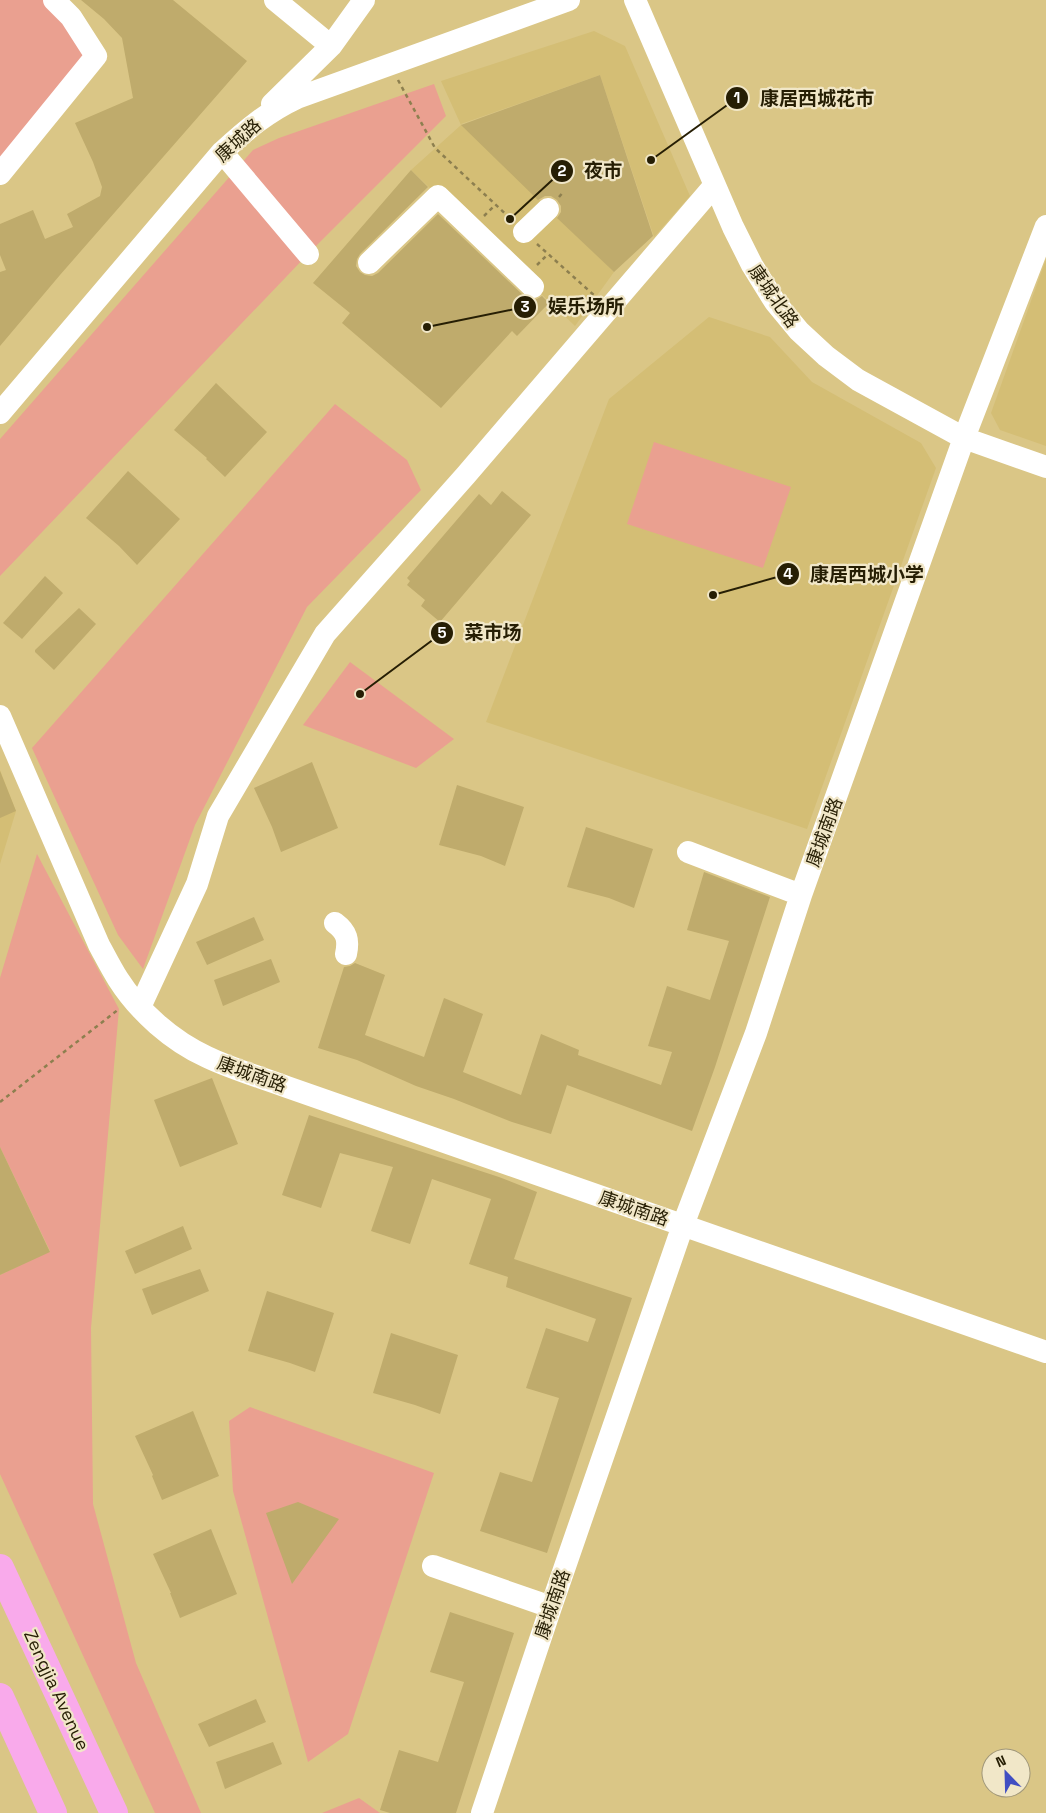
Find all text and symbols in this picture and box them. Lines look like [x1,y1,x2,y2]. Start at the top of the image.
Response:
callout: 康居西城花市 [725,81,884,115]
text: 康居西城花市 [760,86,874,111]
text: 1 [734,88,740,107]
street label: 康城路 [210,113,266,167]
callout: 夜市 [549,154,632,188]
text: 夜市 [584,158,622,183]
text: 2 [558,161,567,180]
street label: 康城北路 [744,260,804,332]
callout: 娱乐场所 [513,290,634,324]
text: 娱乐场所 [548,294,624,319]
text: 3 [520,297,530,316]
callout: 康居西城小学 [775,557,934,591]
text: 康居西城小学 [810,562,924,587]
text: 4 [783,564,793,583]
callout: 菜市场 [429,616,531,650]
text: 菜市场 [464,620,522,645]
text: 5 [437,623,447,642]
street label: 康城南路 [801,794,847,870]
street label: 康城南路 [214,1051,290,1097]
street label: 康城南路 [596,1185,672,1231]
street label: 康城南路 [529,1566,575,1642]
street label: Zengjia Avenue [19,1626,95,1754]
north arrow [981,1748,1031,1798]
text: N [993,1751,1009,1771]

